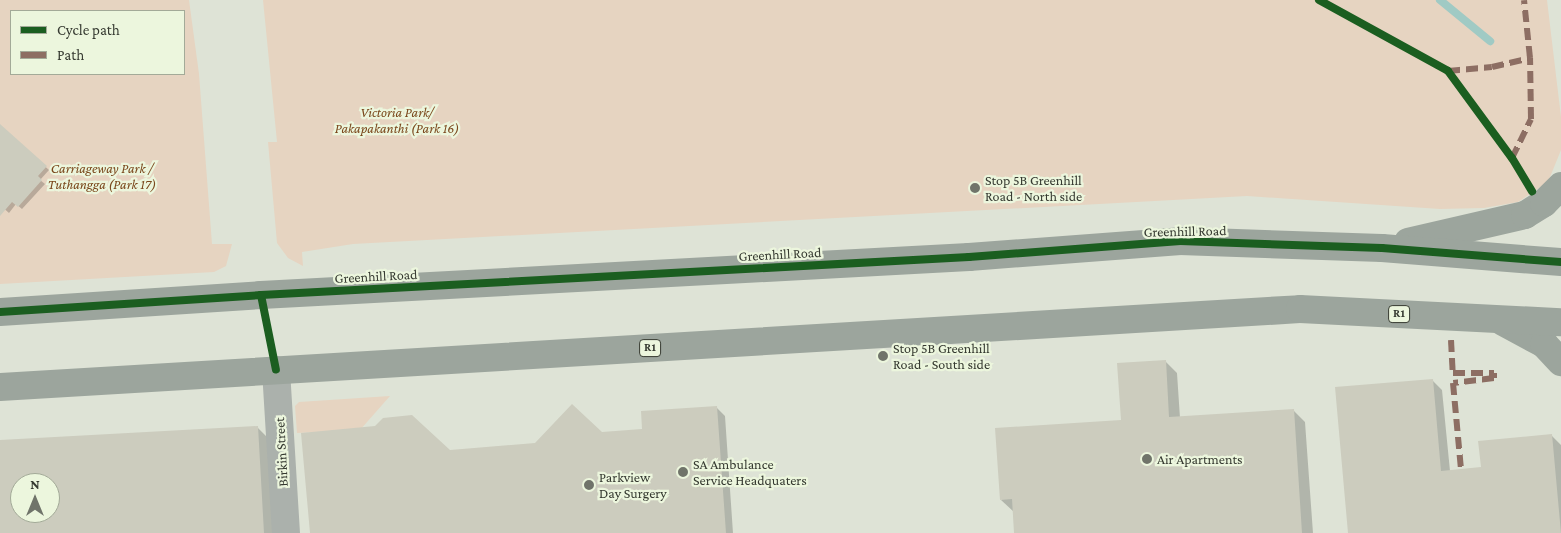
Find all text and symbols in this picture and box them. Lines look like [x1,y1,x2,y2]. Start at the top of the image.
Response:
legend [10,10,185,75]
text: Cycle path [57,22,120,38]
text: Path [57,47,84,63]
park label: Victoria Park/ Pakapakanthi (Park 16) [335,104,459,136]
park label: Carriageway Park / Tuthangga (Park 17) [48,160,156,192]
place label: Stop 5B Greenhill Road - North side [985,172,1082,204]
marker: Stop 5B Greenhill Road - North side [969,182,981,194]
street label: Greenhill Road [1143,222,1227,240]
street label: Greenhill Road [738,243,822,265]
street label: Greenhill Road [334,265,418,287]
road number: R1 [1388,304,1410,324]
road number: R1 [639,338,661,358]
place label: Stop 5B Greenhill Road - South side [893,340,990,372]
marker: Stop 5B Greenhill Road - South side [877,350,889,362]
street label: Birkin Street [271,417,291,487]
place label: Air Apartments [1157,451,1243,467]
marker: Air Apartments [1141,453,1153,465]
place label: SA Ambulance Service Headquaters [693,456,807,488]
marker: SA Ambulance Service Headquaters [677,466,689,478]
place label: Parkview Day Surgery [599,469,667,502]
north arrow [10,473,60,523]
text: N [30,476,40,492]
marker: Parkview Day Surgery [583,479,595,491]

